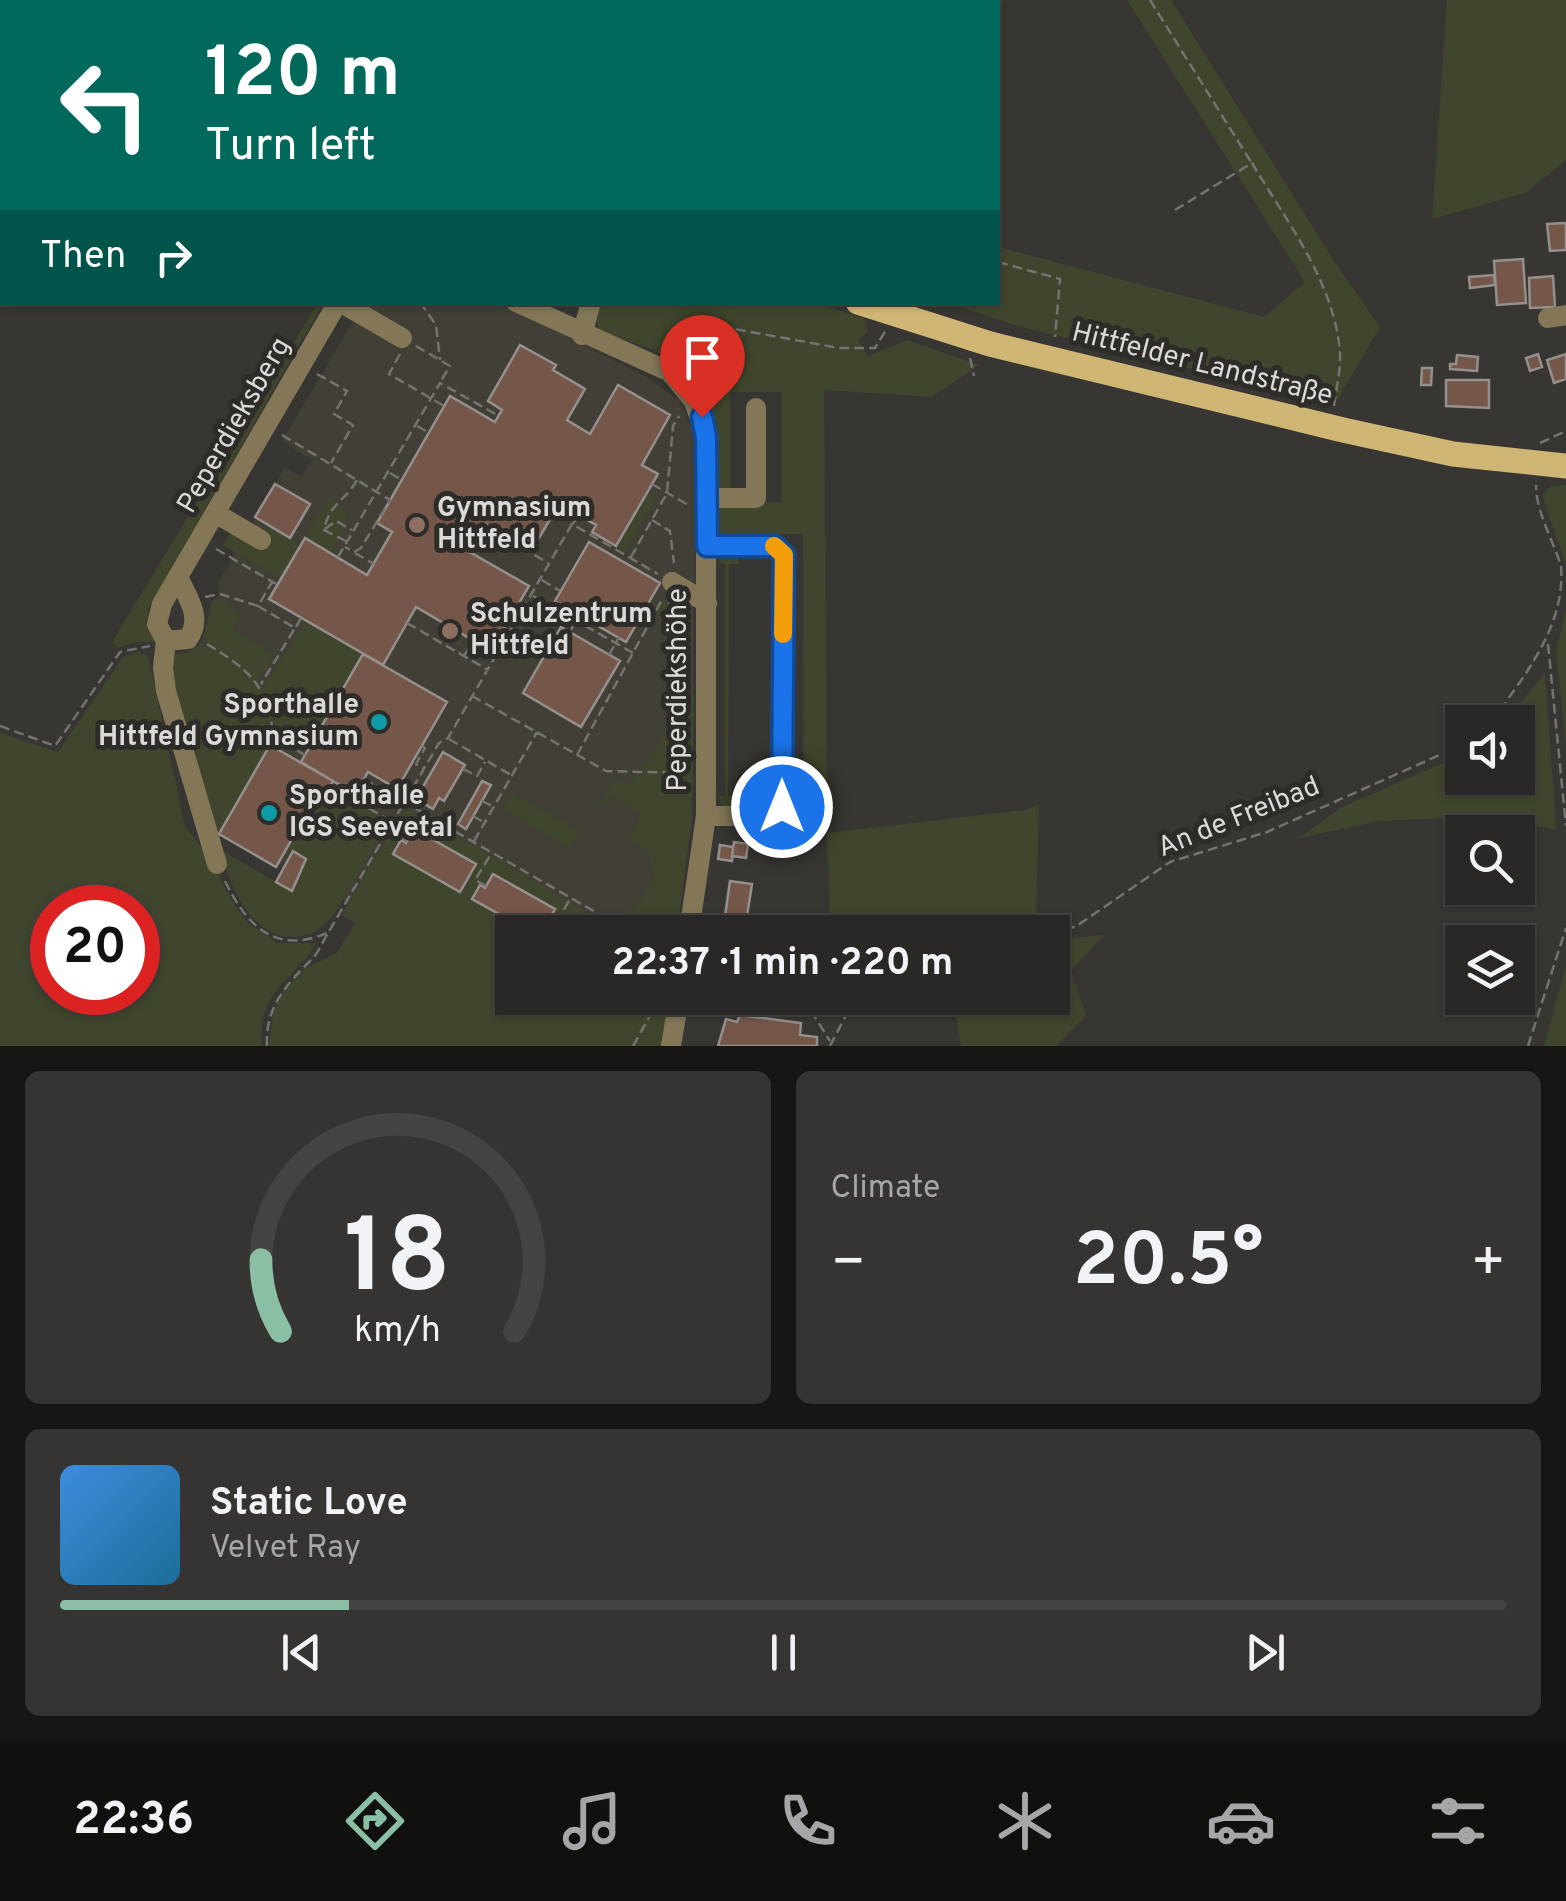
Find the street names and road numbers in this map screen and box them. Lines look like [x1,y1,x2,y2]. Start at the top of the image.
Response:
street label: Hittfelder Landstraße [1068,315,1336,415]
street label: Peperdieksberg [170,331,300,521]
street label: Peperdiekshöhe [661,588,697,792]
street label: An de Freibad [1153,769,1325,867]

